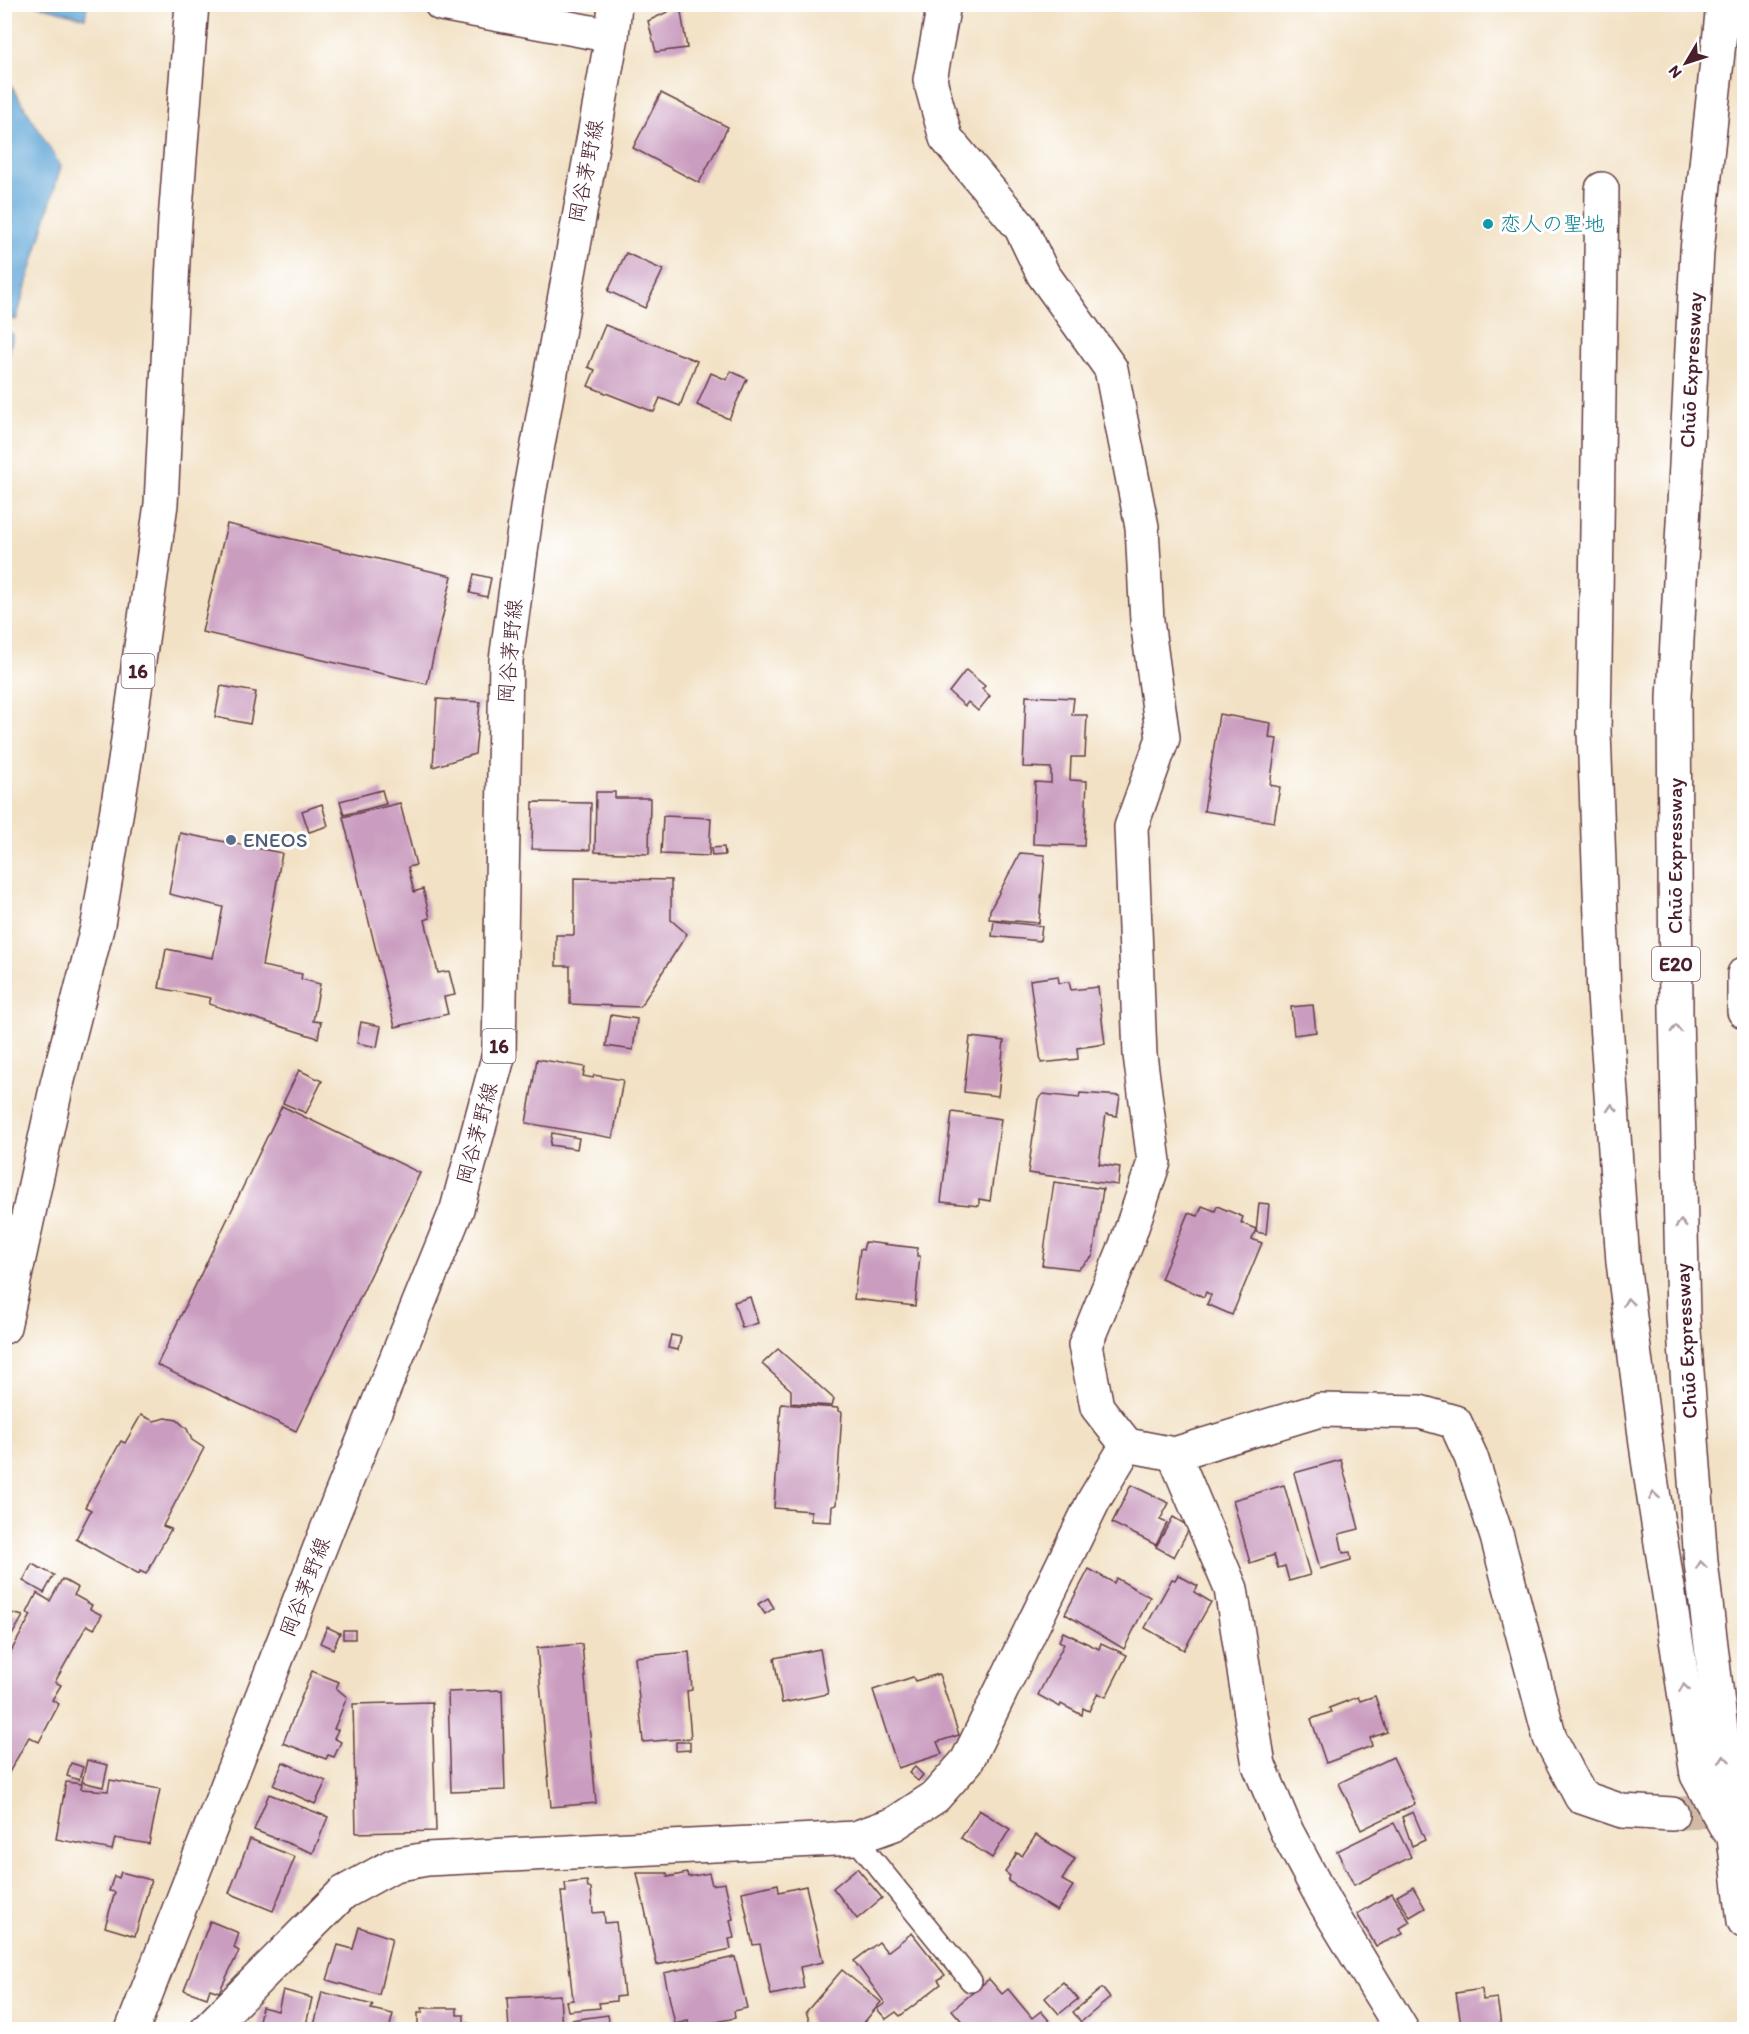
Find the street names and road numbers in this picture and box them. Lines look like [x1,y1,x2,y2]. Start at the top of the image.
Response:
street label: 岡谷茅野線 [563,117,608,225]
street label: Chūō Expressway [1674,291,1707,449]
street label: 岡谷茅野線 [492,598,527,704]
road number: 16 [122,654,154,688]
street label: Chūō Expressway [1662,778,1687,934]
road number: E20 [1652,947,1700,981]
road number: 16 [482,1029,516,1063]
street label: 岡谷茅野線 [451,1079,502,1187]
street label: Chūō Expressway [1669,1262,1702,1420]
street label: 岡谷茅野線 [274,1533,335,1640]

